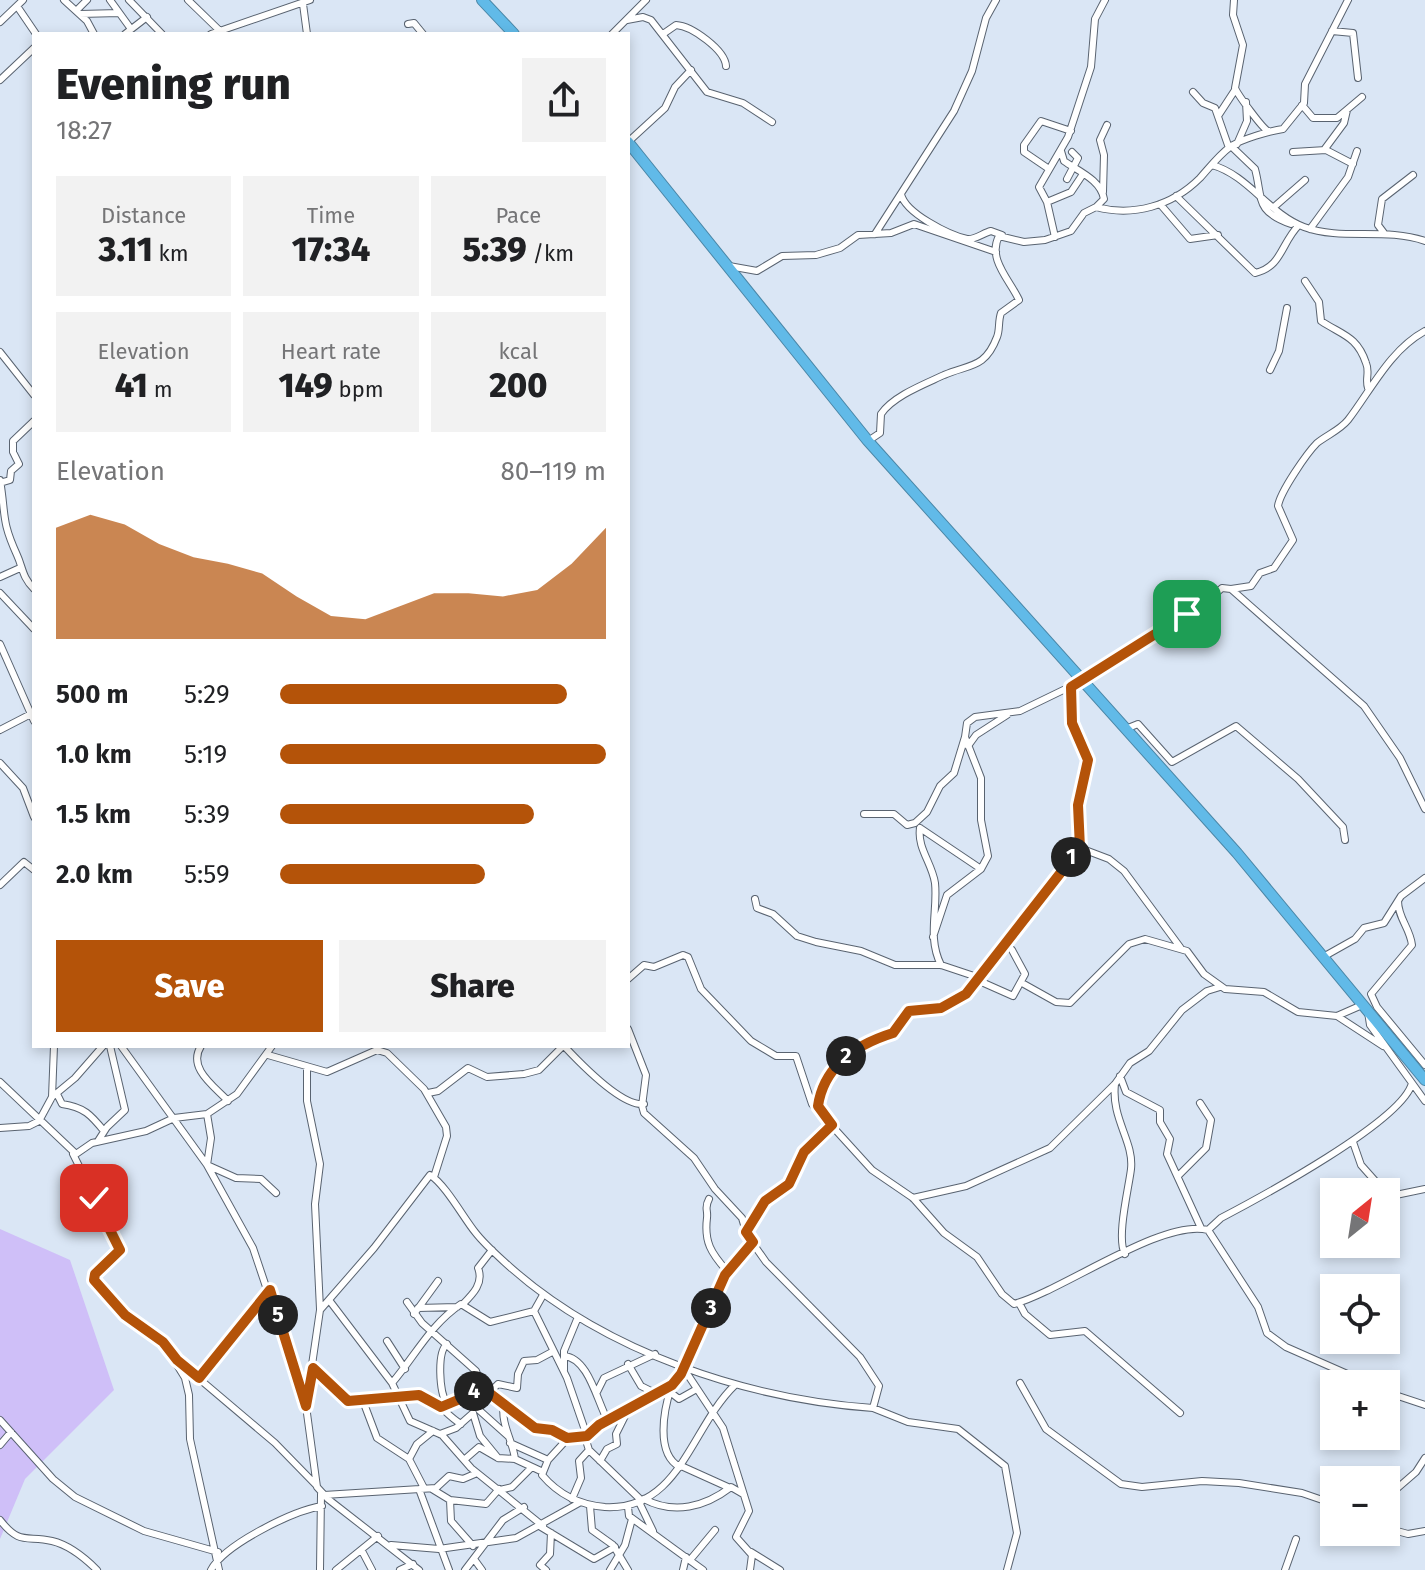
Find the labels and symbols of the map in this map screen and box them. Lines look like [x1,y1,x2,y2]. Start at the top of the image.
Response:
pin [1153,580,1221,648]
pin: 1 [1051,837,1091,877]
pin: 2 [826,1036,866,1076]
pin [60,1164,128,1232]
north arrow [1320,1178,1400,1258]
pin: 3 [691,1288,731,1328]
pin: 5 [258,1295,298,1335]
pin: 4 [454,1371,494,1411]

